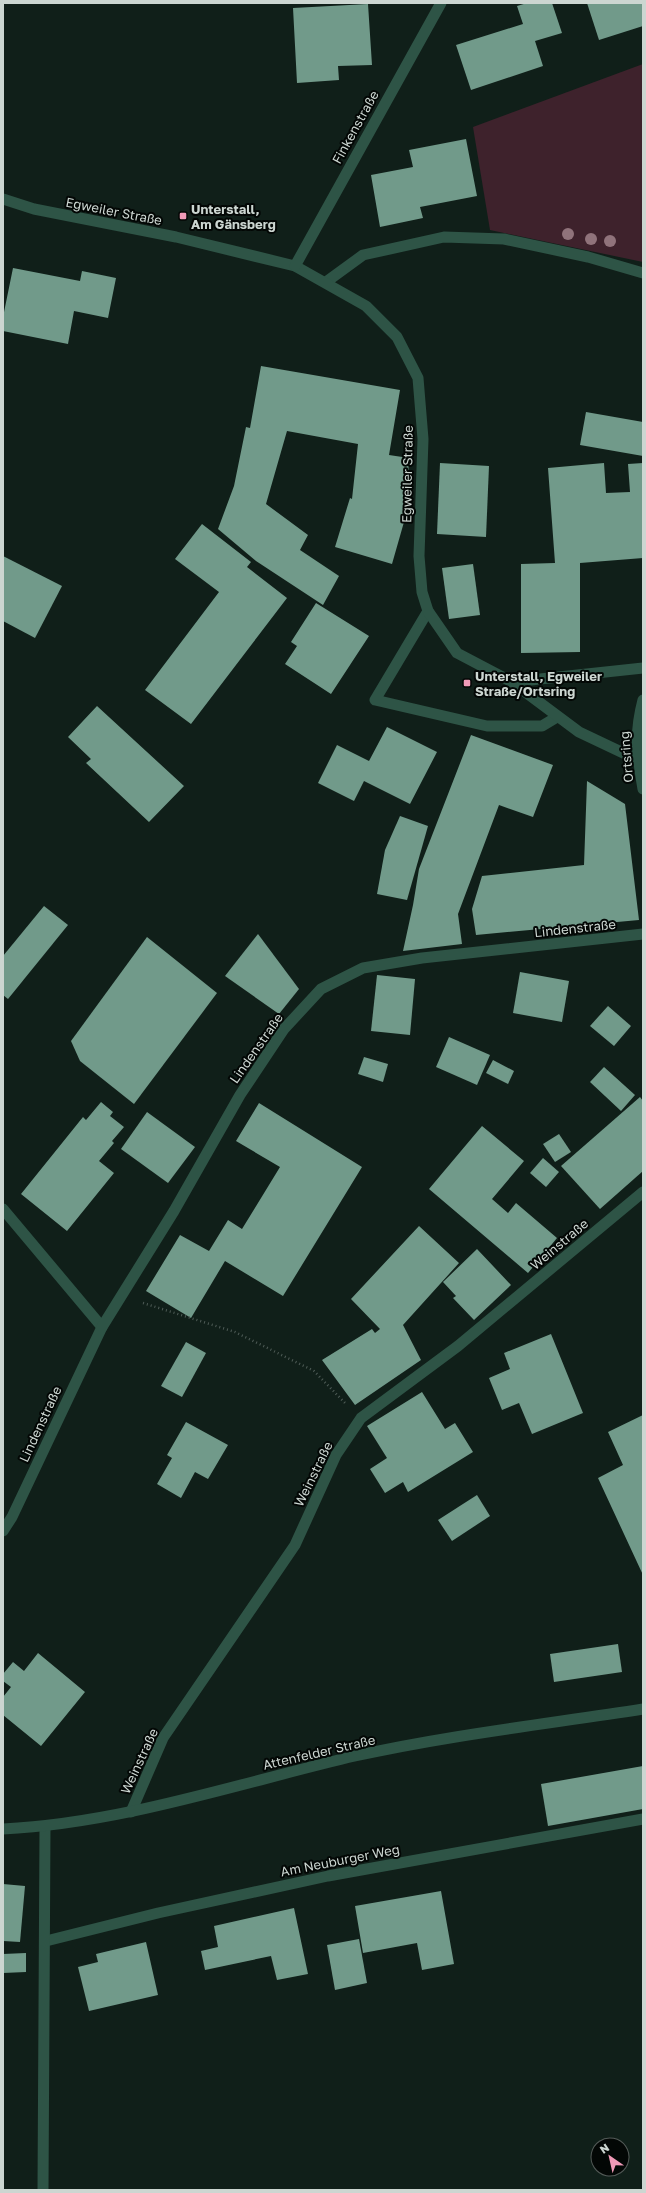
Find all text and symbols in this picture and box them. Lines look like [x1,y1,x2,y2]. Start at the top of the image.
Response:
street label: Finkenstraße [328,88,382,166]
street label: Egweiler Straße [65,194,163,228]
place label: Unterstall, Am Gänsberg [191,201,276,232]
marker: Unterstall, Am Gänsberg [178,211,188,221]
street label: Egweiler Straße [398,425,416,523]
place label: Unterstall, Egweiler Straße/Ortsring [475,668,602,699]
marker: Unterstall, Egweiler Straße/Ortsring [462,678,472,688]
street label: Ortsring [616,731,636,783]
street label: Lindenstraße [533,916,617,940]
street label: Lindenstraße [226,1010,286,1086]
street label: Weinstraße [527,1215,591,1273]
street label: Lindenstraße [15,1384,65,1464]
street label: Weinstraße [290,1439,336,1509]
street label: Weinstraße [117,1726,161,1796]
street label: Attenfelder Straße [261,1731,377,1773]
street label: Am Neuburger Weg [279,1841,401,1879]
north arrow [590,2137,630,2177]
text: N [597,2141,611,2156]

